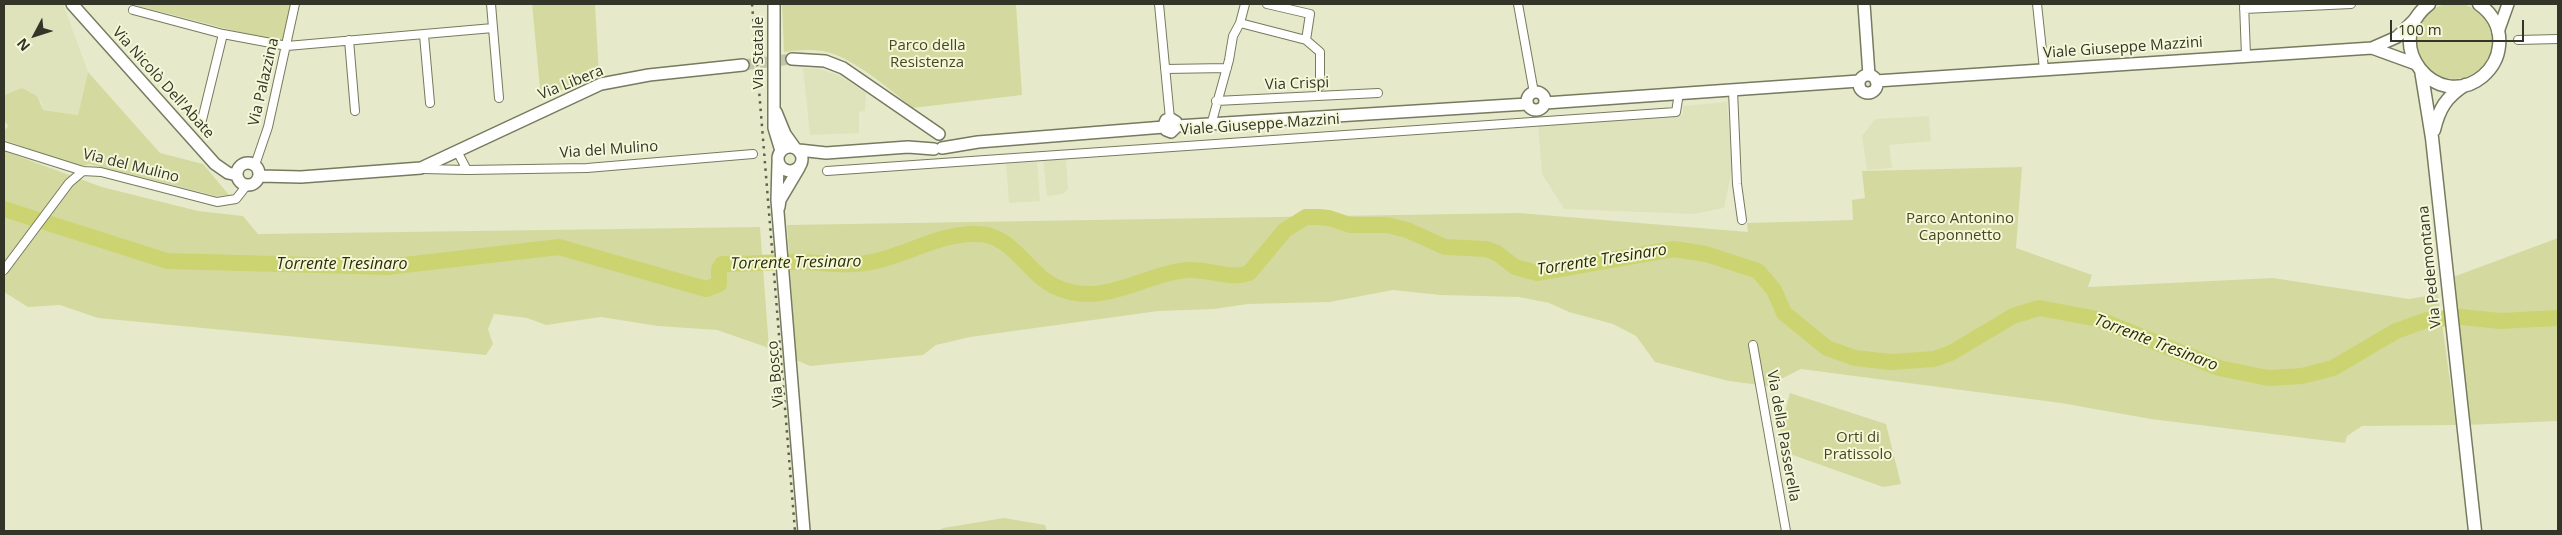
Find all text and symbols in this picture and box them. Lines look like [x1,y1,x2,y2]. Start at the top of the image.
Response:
north arrow [10,10,60,60]
scale bar [2392,10,2526,42]
street label: Via Statale [750,17,768,89]
text: 100 m [2398,19,2442,39]
street label: Via Nicolò Dell'Abate [108,24,218,142]
street label: Viale Giuseppe Mazzini [2043,33,2203,63]
text: N [12,34,34,55]
street label: Via Palazzina [245,36,283,128]
park label: Parco della Resistenza [888,37,966,72]
street label: Via Libera [536,62,606,104]
street label: Via Crispi [1264,74,1330,94]
street label: Viale Giuseppe Mazzini [1180,110,1340,140]
street label: Via del Mulino [559,138,659,162]
street label: Via del Mulino [81,145,181,187]
street label: Via Pedemontana [2415,205,2445,329]
park label: Parco Antonino Caponnetto [1906,210,2014,245]
water label: Torrente Tresinaro [1536,240,1668,280]
water label: Torrente Tresinaro [730,252,862,274]
water label: Torrente Tresinaro [276,254,408,274]
water label: Torrente Tresinaro [2091,311,2221,375]
street label: Via Bosco [764,340,788,408]
street label: Via della Passerella [1763,369,1803,503]
park label: Orti di Pratissolo [1824,429,1892,464]

